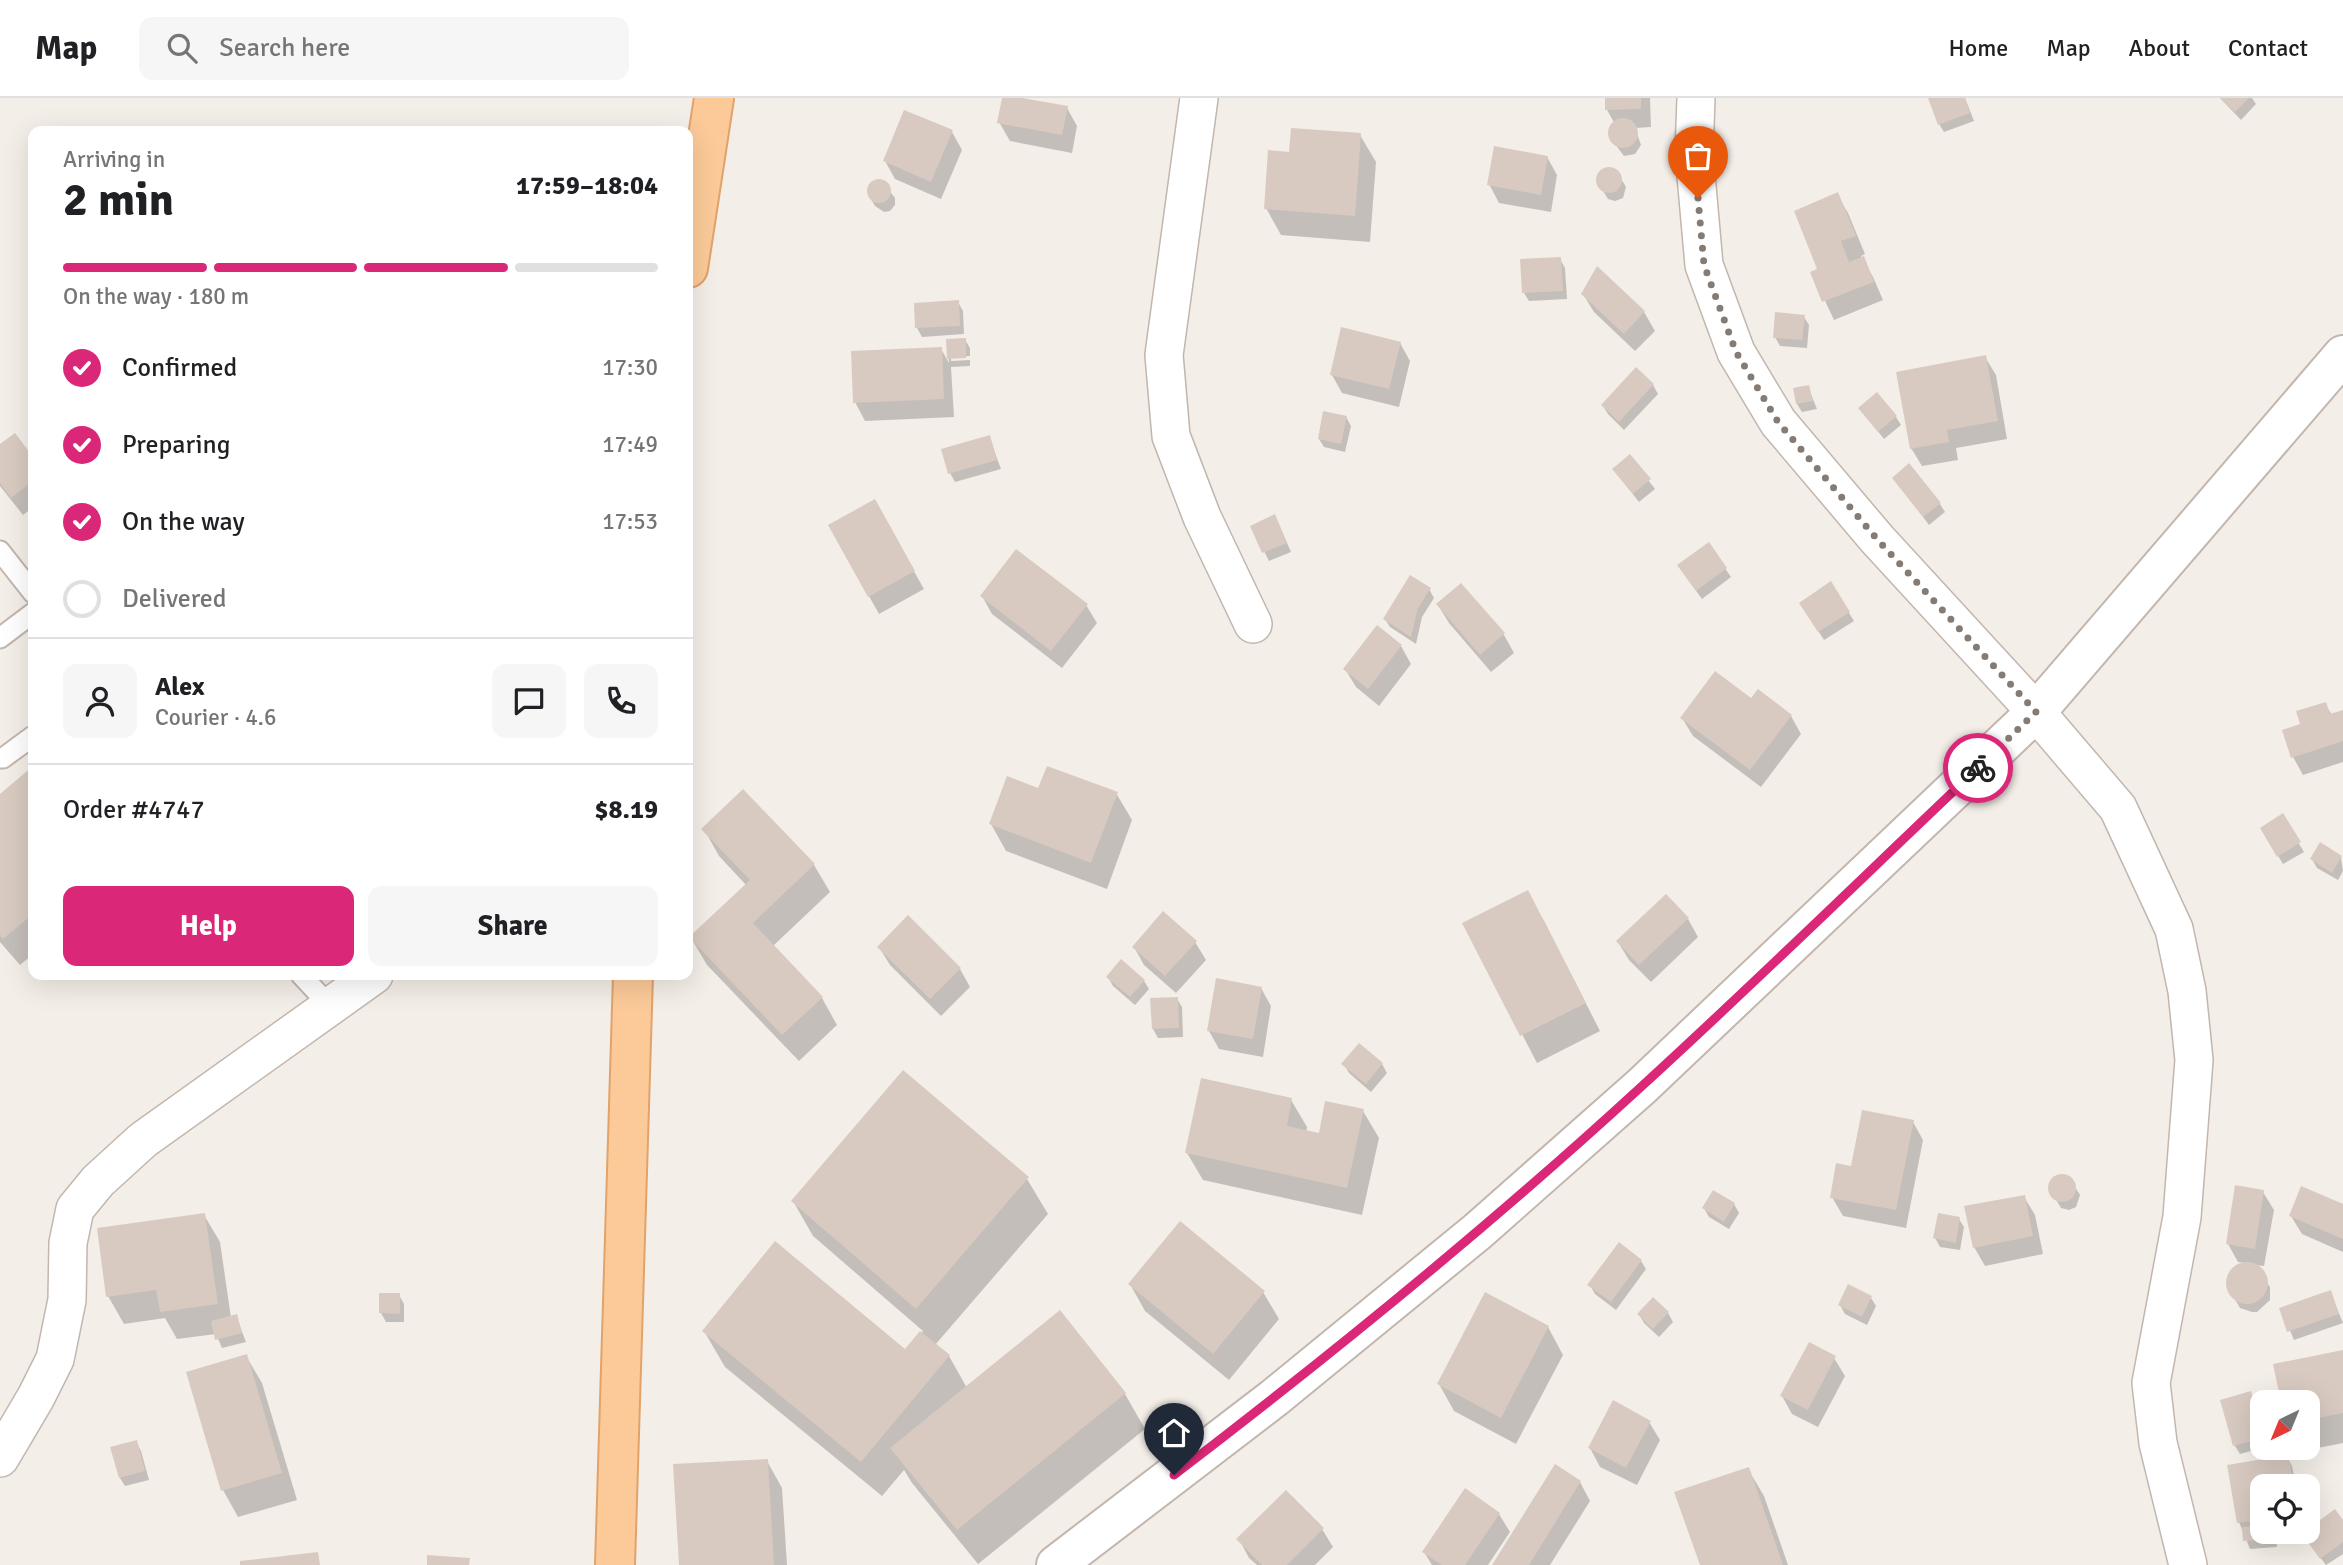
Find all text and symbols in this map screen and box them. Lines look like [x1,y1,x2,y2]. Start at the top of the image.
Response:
search box [139,17,629,80]
text: Map [35,28,97,69]
icon: search [163,29,201,67]
text: Search here [219,32,350,64]
text: Home [1948,33,2008,63]
text: Map [2046,33,2091,63]
text: About [2129,33,2190,63]
text: Contact [2228,33,2308,63]
pin [1668,126,1728,198]
icon: bag [1679,137,1717,175]
text: Arriving in [63,145,165,174]
text: 17:59–18:04 [516,170,658,202]
text: 2 min [63,172,174,228]
text: On the way · 180 m [63,282,249,311]
icon: check [63,349,101,387]
text: Confirmed [122,352,237,384]
text: 17:30 [602,353,658,382]
icon: check [63,426,101,464]
text: Preparing [122,429,230,461]
text: 17:49 [602,430,658,459]
icon: check [63,503,101,541]
text: On the way [122,506,245,538]
text: 17:53 [602,507,658,536]
text: Delivered [122,583,227,615]
button: person [63,664,137,738]
button: chat [492,664,566,738]
button: phone [584,664,658,738]
text: Alex [155,671,205,703]
text: Courier · 4.6 [155,703,276,732]
courier [1943,733,2013,803]
icon: bike [1959,749,1997,787]
text: Order #4747 [63,794,204,826]
text: $8.19 [594,794,658,826]
button: Help [63,886,354,966]
button: Share [368,886,658,966]
north arrow [2250,1390,2320,1460]
map controls [2250,1390,2320,1544]
pin [1144,1403,1204,1475]
icon: home [1155,1414,1193,1452]
button: locate [2250,1474,2320,1544]

